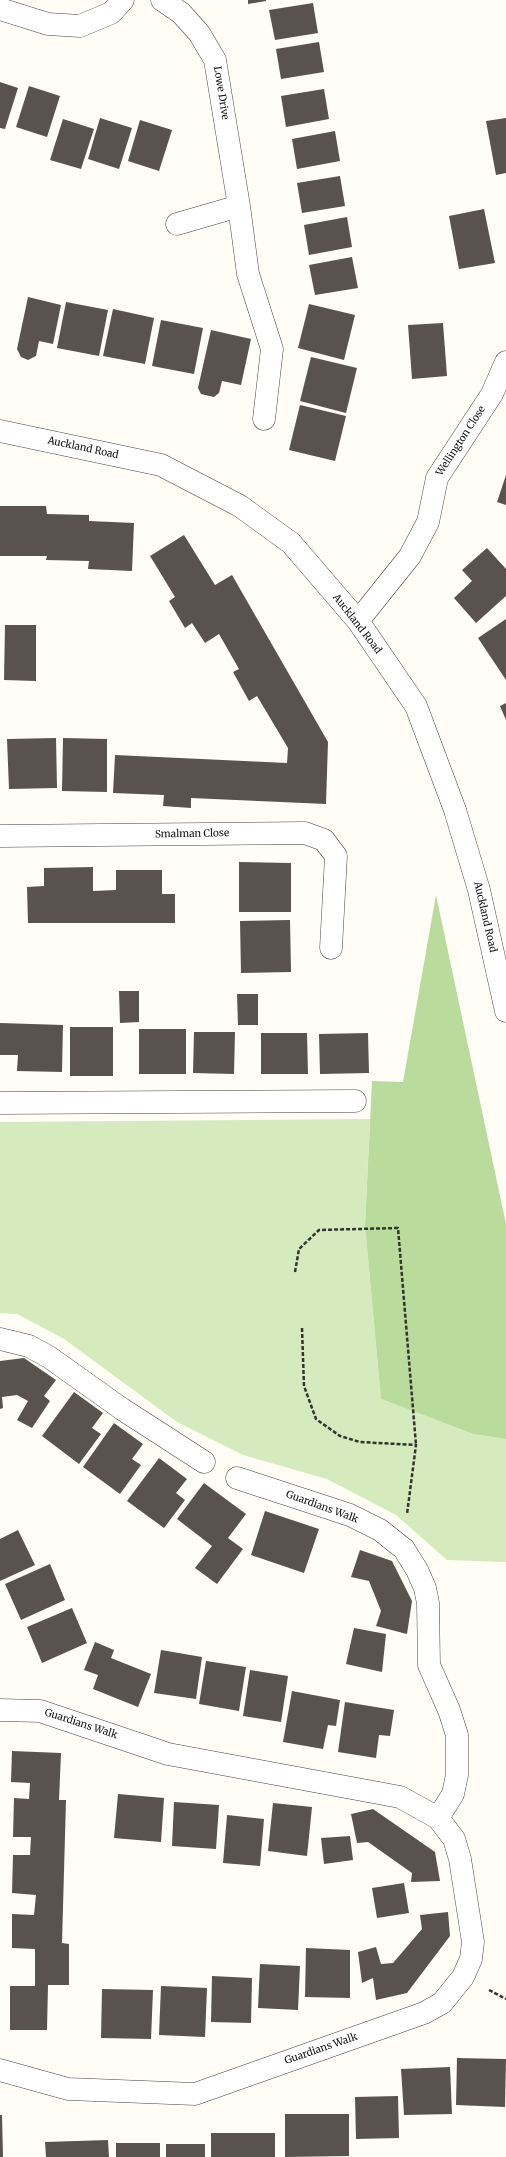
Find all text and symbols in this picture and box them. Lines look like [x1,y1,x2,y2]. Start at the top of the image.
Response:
street label: Lowe Drive [211,65,231,121]
street label: Wellington Close [434,404,488,478]
street label: Auckland Road [46,435,120,461]
street label: Auckland Road [330,592,384,656]
street label: Smalman Close [155,827,229,841]
street label: Auckland Road [471,881,499,953]
street label: Guardians Walk [284,1488,360,1526]
street label: Guardians Walk [43,1707,119,1741]
street label: Guardians Walk [283,2031,359,2067]

